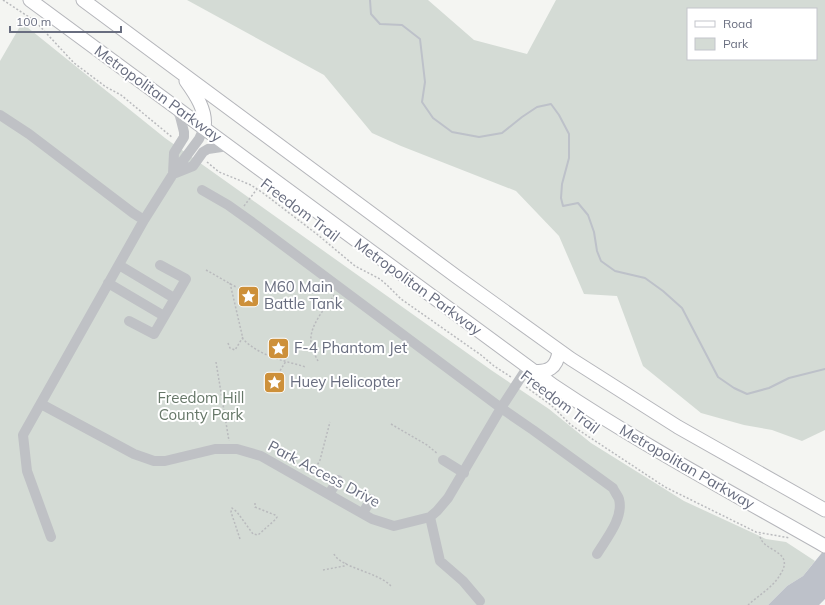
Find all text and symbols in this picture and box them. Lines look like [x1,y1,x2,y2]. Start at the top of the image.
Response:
scale bar [10,8,121,34]
legend [687,8,817,60]
text: 100 m [16,14,51,29]
text: Road [723,16,752,31]
text: Park [723,36,749,51]
street label: Metropolitan Parkway [91,41,226,146]
street label: Freedom Trail [257,174,344,245]
street label: Metropolitan Parkway [351,234,486,339]
place label: M60 Main Battle Tank [264,277,343,313]
place icon: M60 Main Battle Tank [236,283,262,309]
place icon: F-4 Phantom Jet [265,335,291,361]
place label: F-4 Phantom Jet [294,338,407,357]
street label: Freedom Trail [517,366,604,437]
place icon: Huey Helicopter [262,369,288,395]
place label: Huey Helicopter [290,372,401,391]
park label: Freedom Hill County Park [158,388,244,424]
street label: Metropolitan Parkway [616,420,758,513]
street label: Park Access Drive [265,436,384,511]

